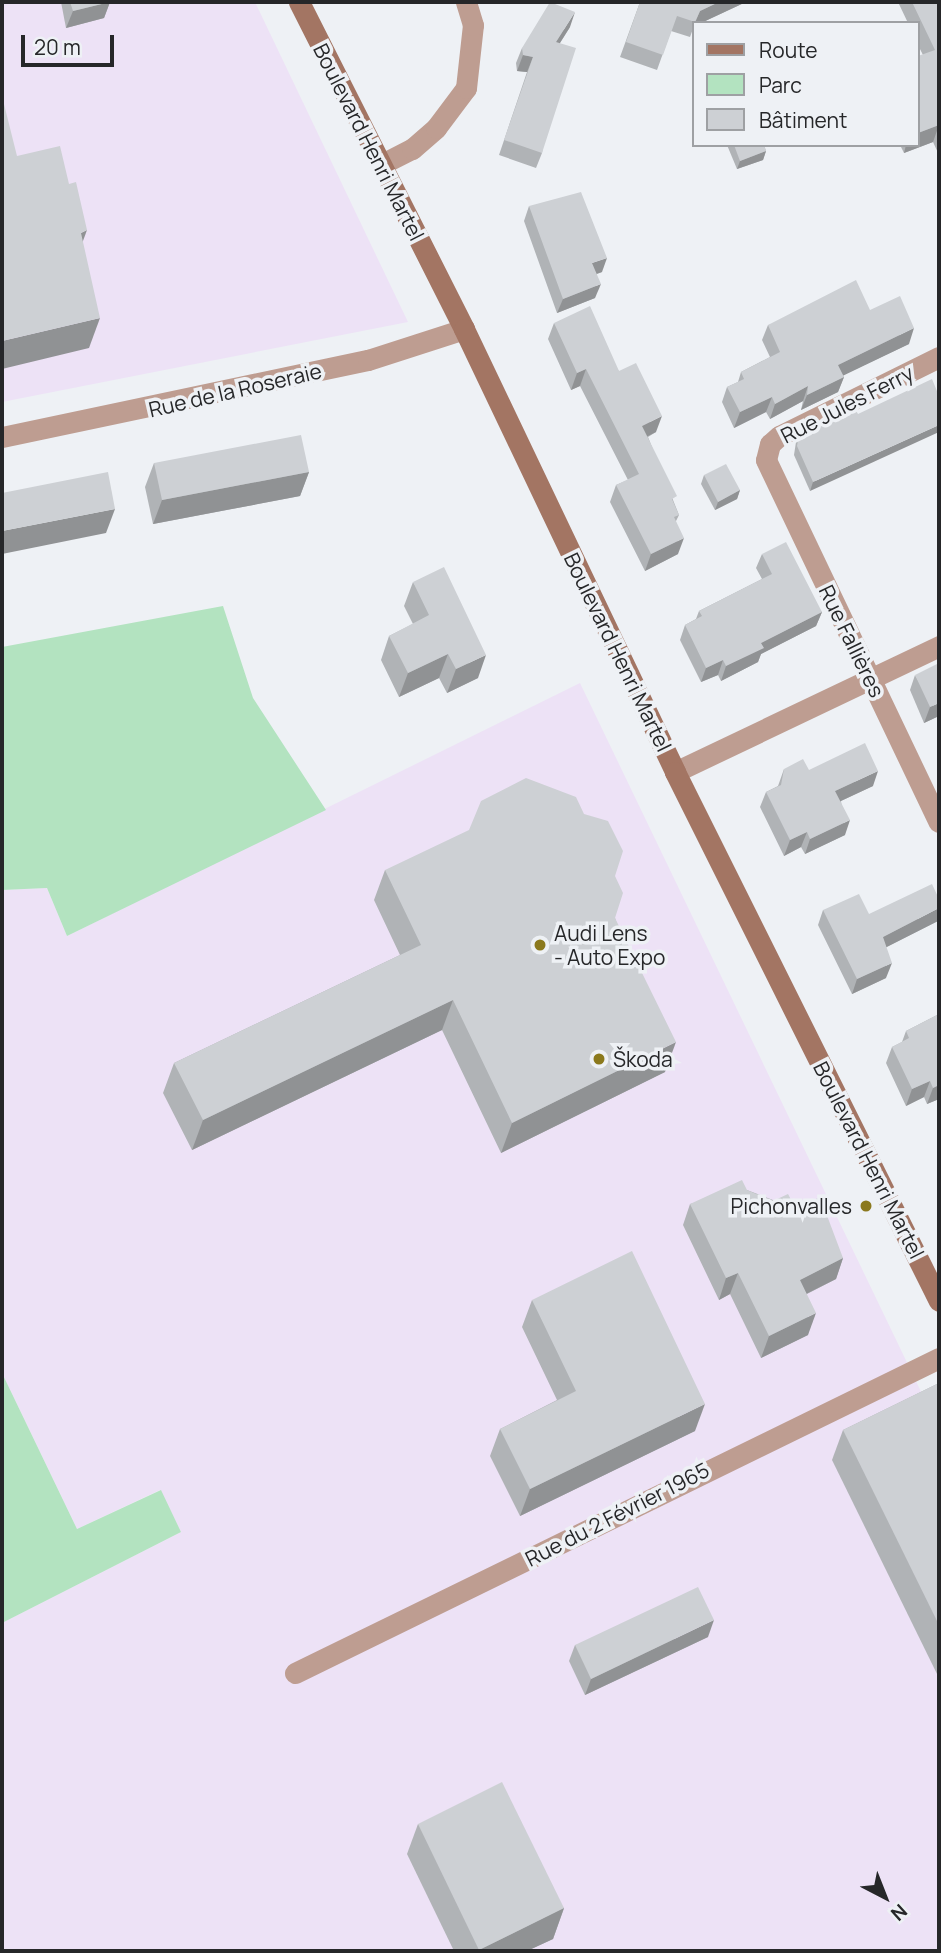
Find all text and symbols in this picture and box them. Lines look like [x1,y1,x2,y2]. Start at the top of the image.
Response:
scale bar [24,21,117,65]
legend [692,21,920,147]
text: 20 m [34,33,81,61]
text: Route [759,36,817,64]
street label: Boulevard Henri Martel [308,39,430,245]
text: Parc [759,71,802,99]
text: Bâtiment [759,106,847,134]
street label: Rue de la Roseraie [146,358,324,422]
street label: Rue Jules Ferry [776,360,918,448]
street label: Boulevard Henri Martel [559,549,677,755]
street label: Rue Fallières [814,581,890,701]
place label: Audi Lens - Auto Expo [554,920,665,970]
marker: Audi Lens - Auto Expo [532,937,548,953]
place label: Škoda [613,1046,673,1072]
marker: Škoda [591,1051,607,1067]
street label: Boulevard Henri Martel [808,1057,930,1263]
place label: Pichonvalles [731,1193,852,1219]
marker: Pichonvalles [858,1198,874,1214]
street label: Rue du 2 Février 1965 [521,1457,713,1571]
north arrow [850,1862,920,1932]
text: N [885,1898,913,1927]

